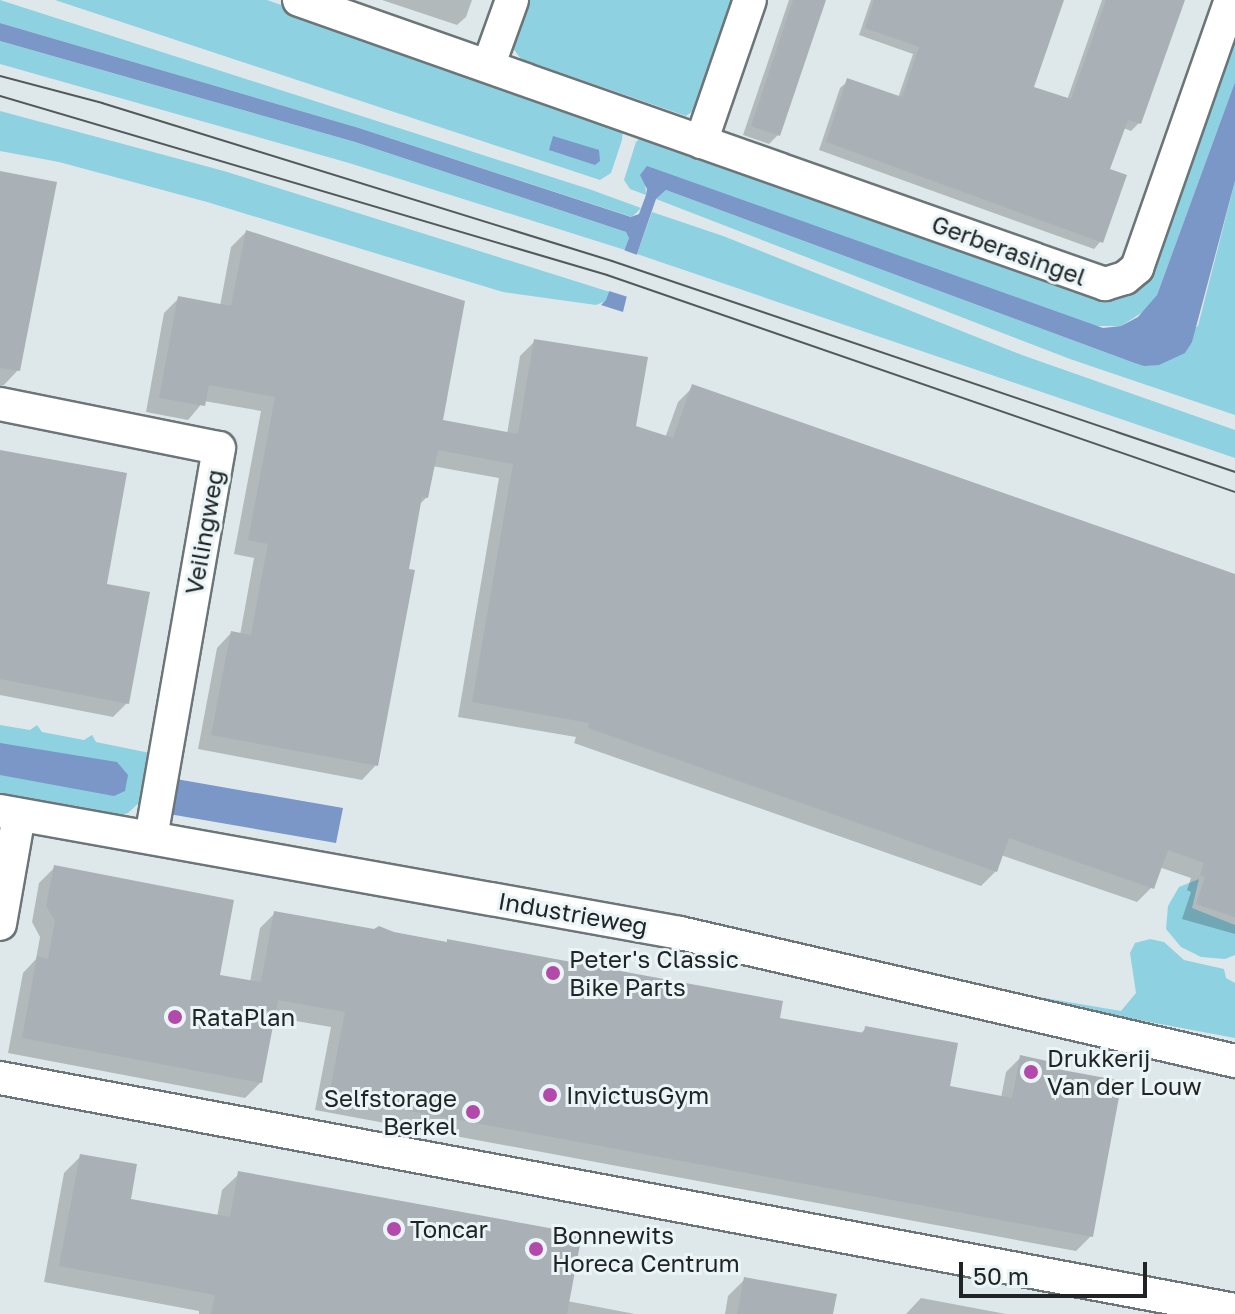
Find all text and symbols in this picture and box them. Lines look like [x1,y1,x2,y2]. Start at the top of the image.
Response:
street label: Gerberasingel [928,209,1090,291]
street label: Veilingweg [179,467,229,597]
street label: Industrieweg [496,886,650,940]
place label: Peter's Classic Bike Parts [569,945,739,1001]
marker: Peter's Classic Bike Parts [544,964,562,982]
place label: RataPlan [191,1003,295,1031]
marker: RataPlan [166,1008,184,1026]
place label: Drukkerij Van der Louw [1047,1044,1202,1100]
marker: Drukkerij Van der Louw [1022,1063,1040,1081]
place label: InvictusGym [566,1081,709,1109]
place label: Selfstorage Berkel [324,1084,457,1140]
marker: InvictusGym [541,1086,559,1104]
marker: Selfstorage Berkel [464,1103,482,1121]
place label: Toncar [410,1215,488,1243]
marker: Toncar [385,1220,403,1238]
place label: Bonnewits Horeca Centrum [552,1221,740,1277]
marker: Bonnewits Horeca Centrum [527,1240,545,1258]
scale bar [963,1246,1151,1296]
text: 50 m [973,1261,1029,1290]

